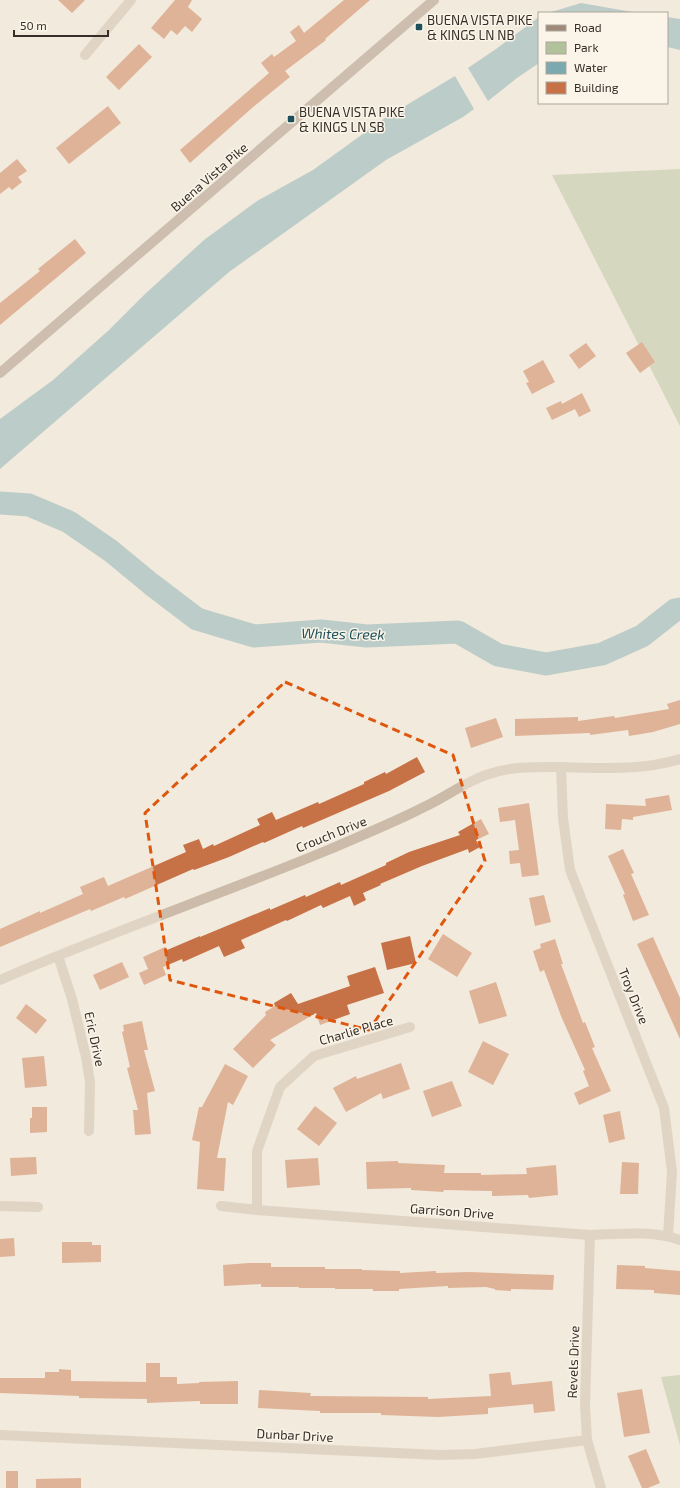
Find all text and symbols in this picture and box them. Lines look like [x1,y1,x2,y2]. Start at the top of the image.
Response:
scale bar [14,12,108,38]
place label: BUENA VISTA PIKE & KINGS LN NB [427,12,533,43]
legend [538,12,668,104]
text: 50 m [20,18,47,32]
text: Road [574,20,602,34]
marker: BUENA VISTA PIKE & KINGS LN NB [414,22,424,32]
text: Park [574,40,599,54]
text: Water [574,60,608,74]
text: Building [574,80,619,94]
place label: BUENA VISTA PIKE & KINGS LN SB [299,104,405,135]
marker: BUENA VISTA PIKE & KINGS LN SB [286,114,296,124]
street label: Buena Vista Pike [167,139,251,215]
water label: Whites Creek [301,624,385,643]
street label: Crouch Drive [293,813,369,855]
street label: Troy Drive [616,966,652,1026]
street label: Eric Drive [81,1010,109,1068]
street label: Charlie Place [317,1012,395,1048]
street label: Garrison Drive [409,1200,495,1222]
street label: Revels Drive [564,1325,582,1399]
street label: Dunbar Drive [256,1425,334,1445]

